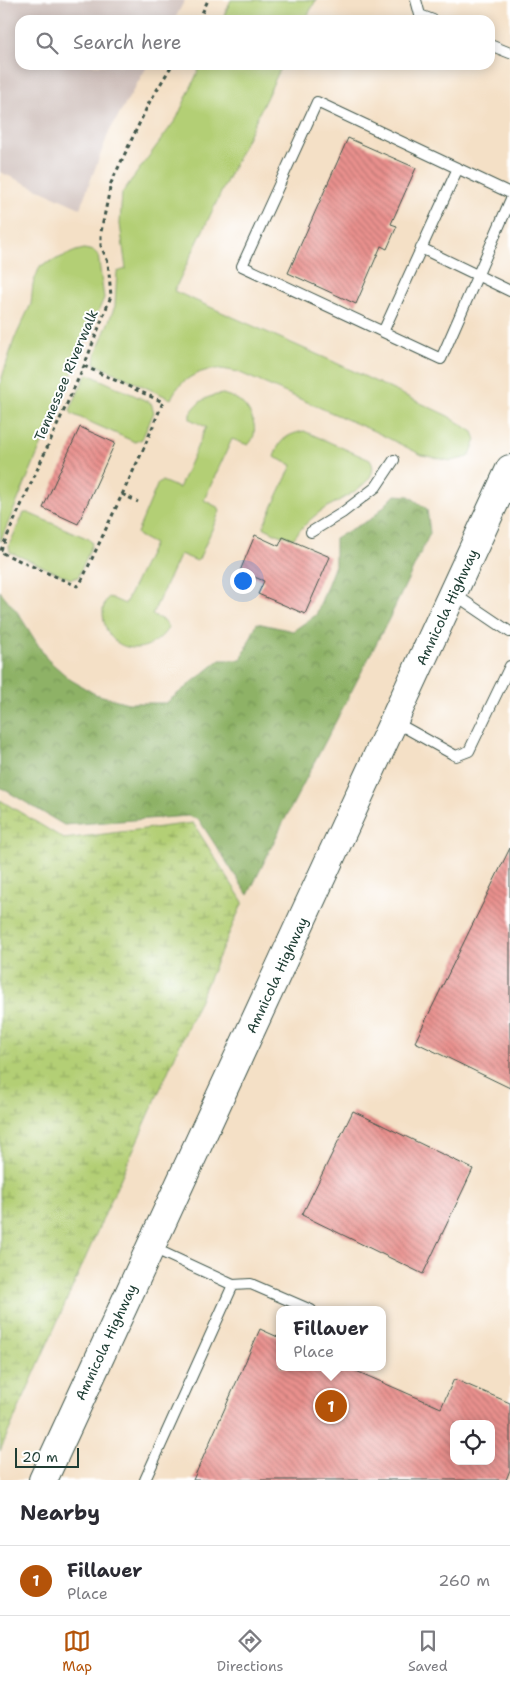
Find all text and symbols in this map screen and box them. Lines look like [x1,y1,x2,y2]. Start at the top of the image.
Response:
search box [15,15,495,70]
icon: search [33,29,61,57]
text: Search here [73,30,182,55]
street label: Tennessee Riverwalk [30,307,102,443]
street label: Amnicola Highway [412,546,482,668]
your location [230,568,256,594]
street label: Amnicola Highway [242,914,312,1036]
street label: Amnicola Highway [71,1281,141,1403]
popup [276,1306,386,1371]
text: Fillauer [293,1316,369,1341]
text: Place [293,1341,334,1362]
pin: 1 [315,1387,347,1425]
map controls [450,1420,495,1465]
button: locate [450,1420,495,1465]
scale bar [15,1445,79,1468]
text: 20 m [22,1448,58,1466]
text: Nearby [20,1499,100,1527]
text: Fillauer [67,1558,143,1583]
text: 1 [32,1570,40,1591]
text: 260 m [438,1570,490,1591]
text: Place [67,1583,108,1604]
tab: Map [62,1627,92,1675]
tab: Directions [217,1627,284,1675]
tab: Saved [408,1627,448,1675]

